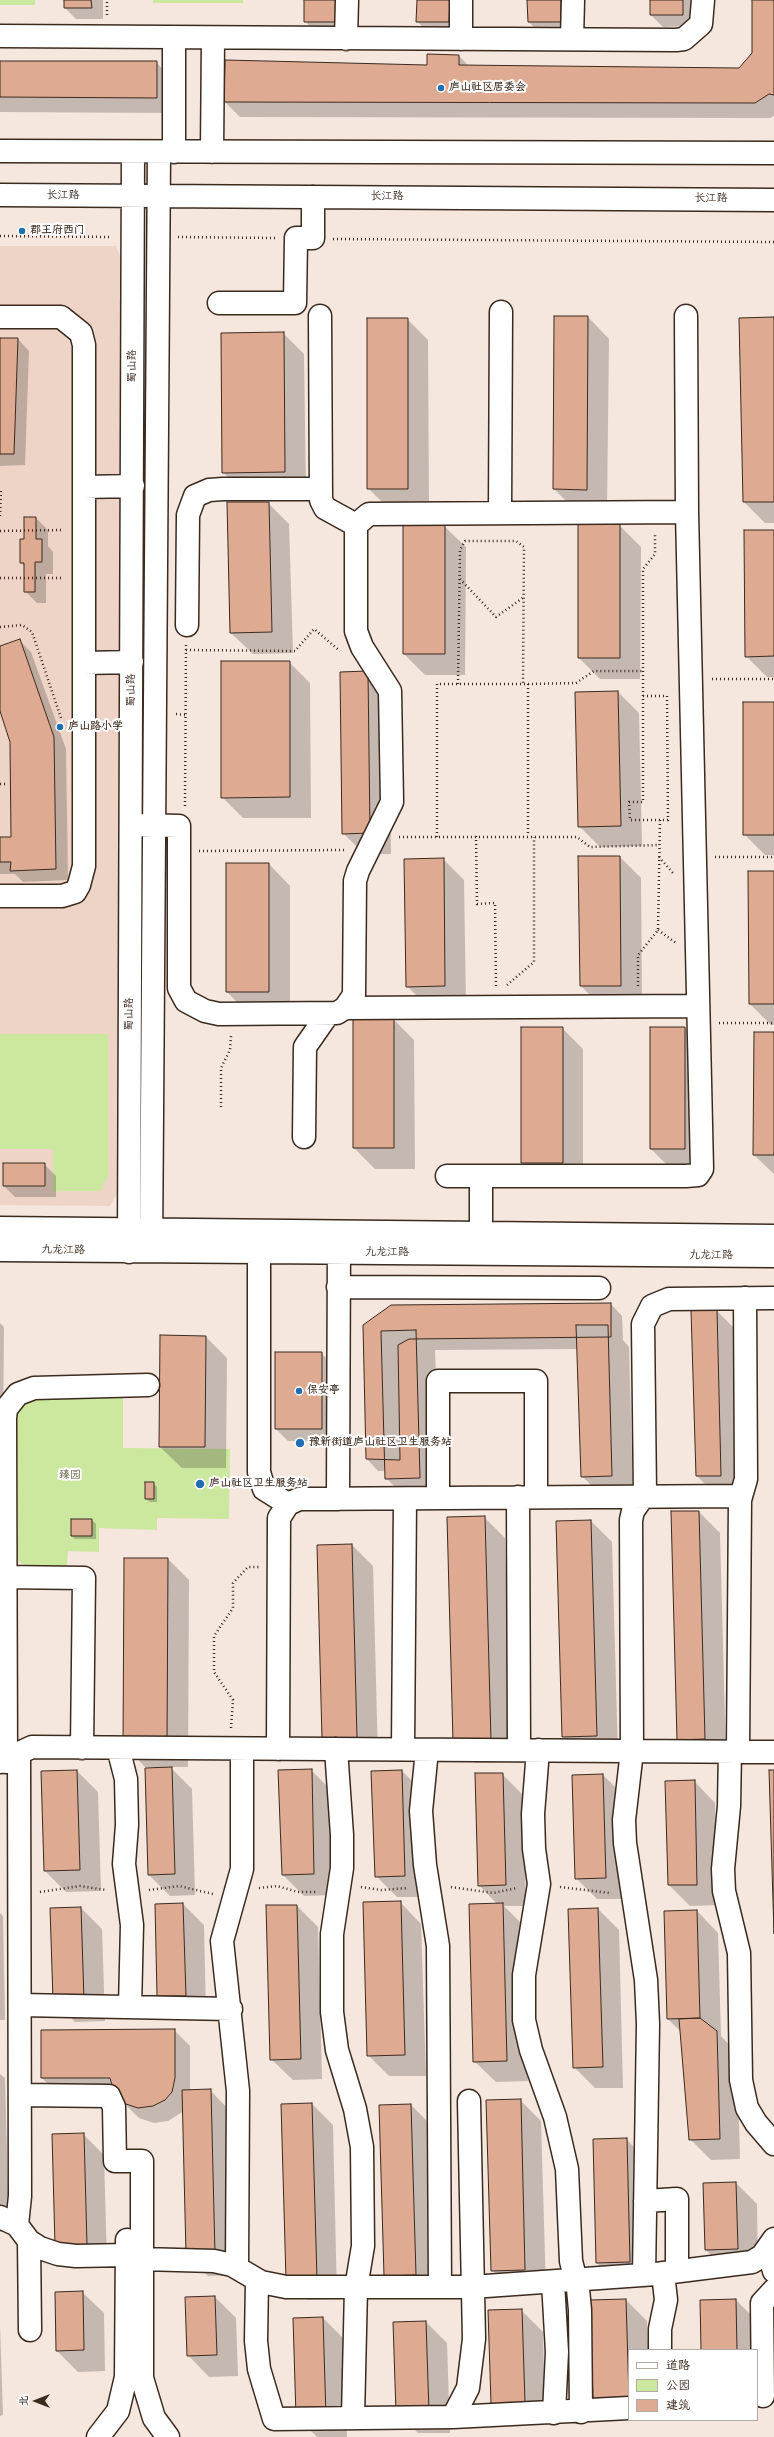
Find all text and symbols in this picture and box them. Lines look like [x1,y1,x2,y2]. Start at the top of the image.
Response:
place label: 庐山社区居委会 [449,81,526,95]
marker: 庐山社区居委会 [436,83,446,93]
street label: 长江路 [47,189,79,203]
street label: 长江路 [371,190,403,204]
street label: 长江路 [695,192,727,206]
place label: 郡王府西门 [30,224,85,238]
marker: 郡王府西门 [17,226,27,236]
street label: 蜀山路 [126,350,140,382]
street label: 蜀山路 [125,674,139,706]
place label: 庐山路小学 [68,720,123,734]
marker: 庐山路小学 [55,722,65,732]
street label: 蜀山路 [123,998,137,1030]
street label: 九龙江路 [41,1244,85,1258]
street label: 九龙江路 [365,1246,409,1260]
street label: 九龙江路 [689,1249,733,1263]
place label: 保安亭 [307,1384,340,1398]
marker: 保安亭 [294,1386,304,1396]
place label: 豫新街道庐山社区卫生服务站 [309,1436,452,1450]
marker: 豫新街道庐山社区卫生服务站 [294,1437,306,1449]
park label: 臻园 [59,1469,81,1483]
place label: 庐山社区卫生服务站 [209,1477,308,1491]
marker: 庐山社区卫生服务站 [194,1478,206,1490]
legend [628,2349,758,2421]
text: 道路 [666,2356,690,2375]
text: 公园 [666,2376,690,2395]
north arrow [16,2381,56,2421]
text: 北 [15,2396,33,2407]
text: 建筑 [666,2396,690,2415]

